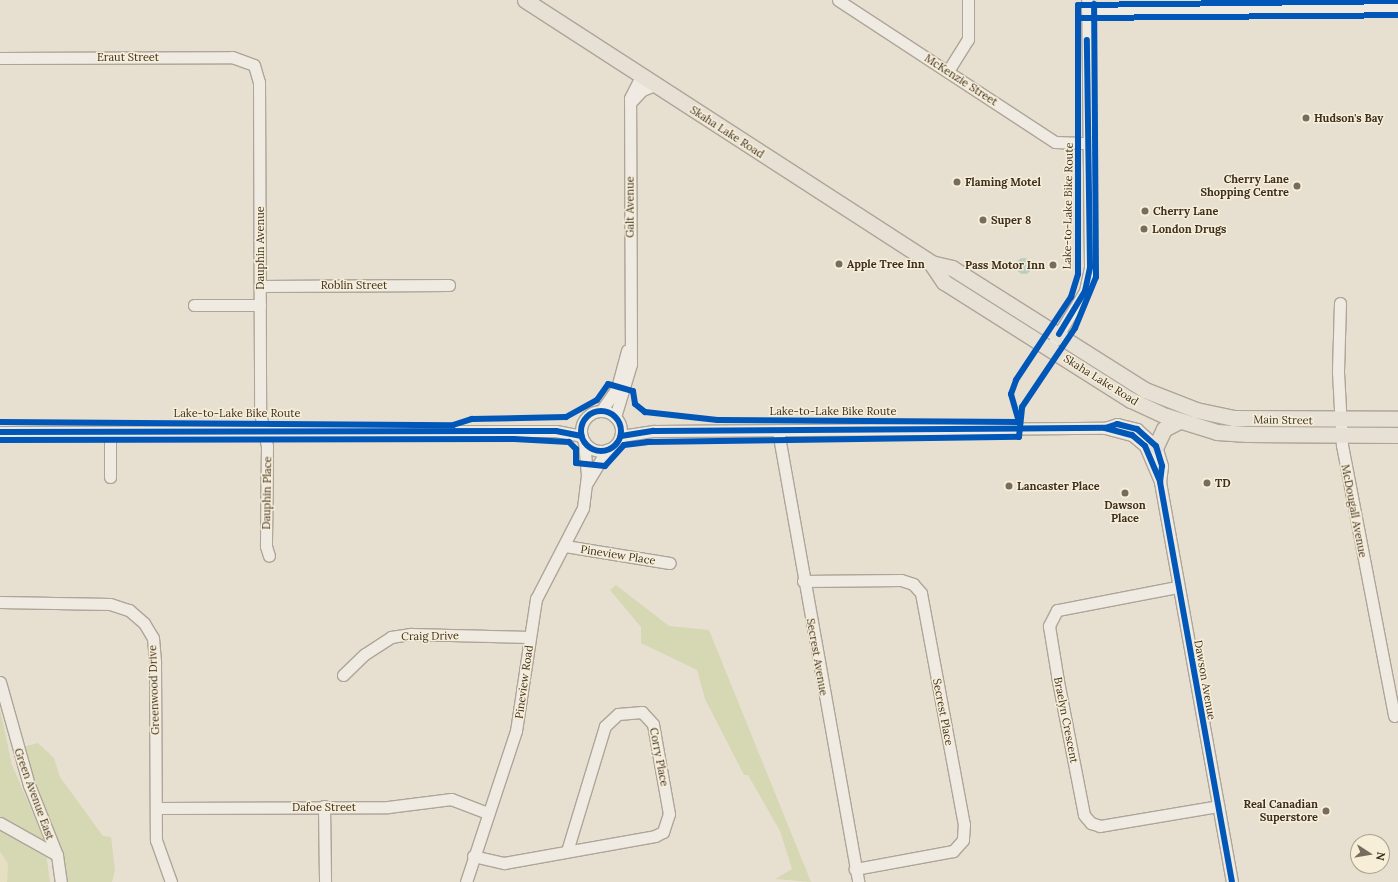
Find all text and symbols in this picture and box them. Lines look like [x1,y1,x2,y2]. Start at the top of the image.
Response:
street label: Eraut Street [97,50,159,64]
street label: McKenzie Street [922,51,1000,109]
street label: Skaha Lake Road [688,103,766,161]
place label: Hudson's Bay [1314,111,1383,125]
marker: Hudson's Bay [1301,113,1311,123]
street label: Lake-to-Lake Bike Route [1060,142,1076,270]
place label: Cherry Lane Shopping Centre [1200,173,1289,199]
place label: Flaming Motel [965,175,1041,189]
street label: Galt Avenue [623,176,637,238]
marker: Flaming Motel [952,177,962,187]
marker: Cherry Lane Shopping Centre [1292,181,1302,191]
place label: Cherry Lane [1153,204,1218,218]
street label: Dauphin Avenue [253,206,267,290]
marker: Cherry Lane [1140,206,1150,216]
place label: Super 8 [991,213,1031,227]
marker: Super 8 [978,215,988,225]
place label: London Drugs [1152,222,1226,236]
marker: London Drugs [1139,224,1149,234]
place label: Apple Tree Inn [847,257,925,271]
place label: Pass Motor Inn [965,258,1045,272]
marker: Apple Tree Inn [834,259,844,269]
marker: Pass Motor Inn [1048,260,1058,270]
street label: Roblin Street [321,278,387,292]
street label: Skaha Lake Road [1061,352,1141,408]
street label: Lake-to-Lake Bike Route [770,404,896,418]
street label: Lake-to-Lake Bike Route [174,406,300,420]
street label: Main Street [1253,413,1313,427]
street label: Dauphin Place [260,456,274,530]
street label: McDougall Avenue [1338,463,1370,559]
place label: TD [1215,476,1230,490]
marker: TD [1202,478,1212,488]
place label: Lancaster Place [1017,479,1100,493]
marker: Lancaster Place [1004,481,1014,491]
marker: Dawson Place [1120,488,1130,498]
place label: Dawson Place [1104,499,1146,525]
street label: Pineview Place [580,543,656,567]
street label: Secrest Avenue [804,617,830,697]
street label: Craig Drive [401,629,459,643]
street label: Dawson Avenue [1191,639,1219,721]
street label: Pineview Road [512,644,536,720]
street label: Greenwood Drive [146,645,162,735]
street label: Braelyn Crescent [1051,676,1081,764]
street label: Secrest Place [930,677,956,747]
street label: Corry Place [647,727,671,787]
street label: Green Avenue East [11,746,57,842]
place label: Real Canadian Superstore [1244,798,1318,824]
street label: Dafoe Street [292,800,356,814]
marker: Real Canadian Superstore [1321,806,1331,816]
north arrow [1350,834,1390,874]
text: N [1373,851,1388,862]

